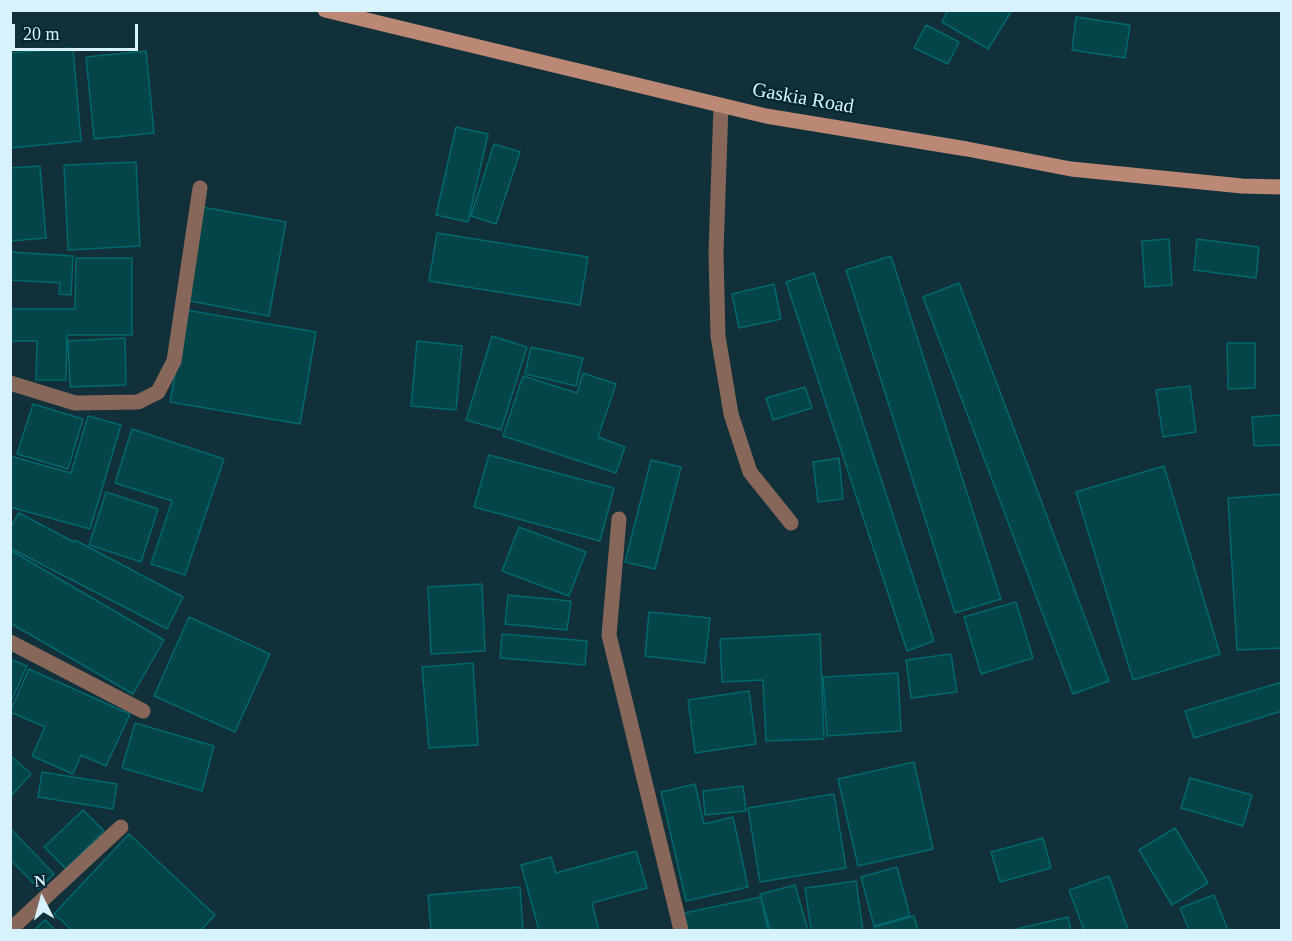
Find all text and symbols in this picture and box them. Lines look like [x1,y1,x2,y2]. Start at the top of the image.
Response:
scale bar [15,12,141,50]
text: 20 m [23,24,60,44]
street label: Gaskia Road [750,78,856,120]
north arrow [12,869,72,929]
text: N [33,872,47,890]

